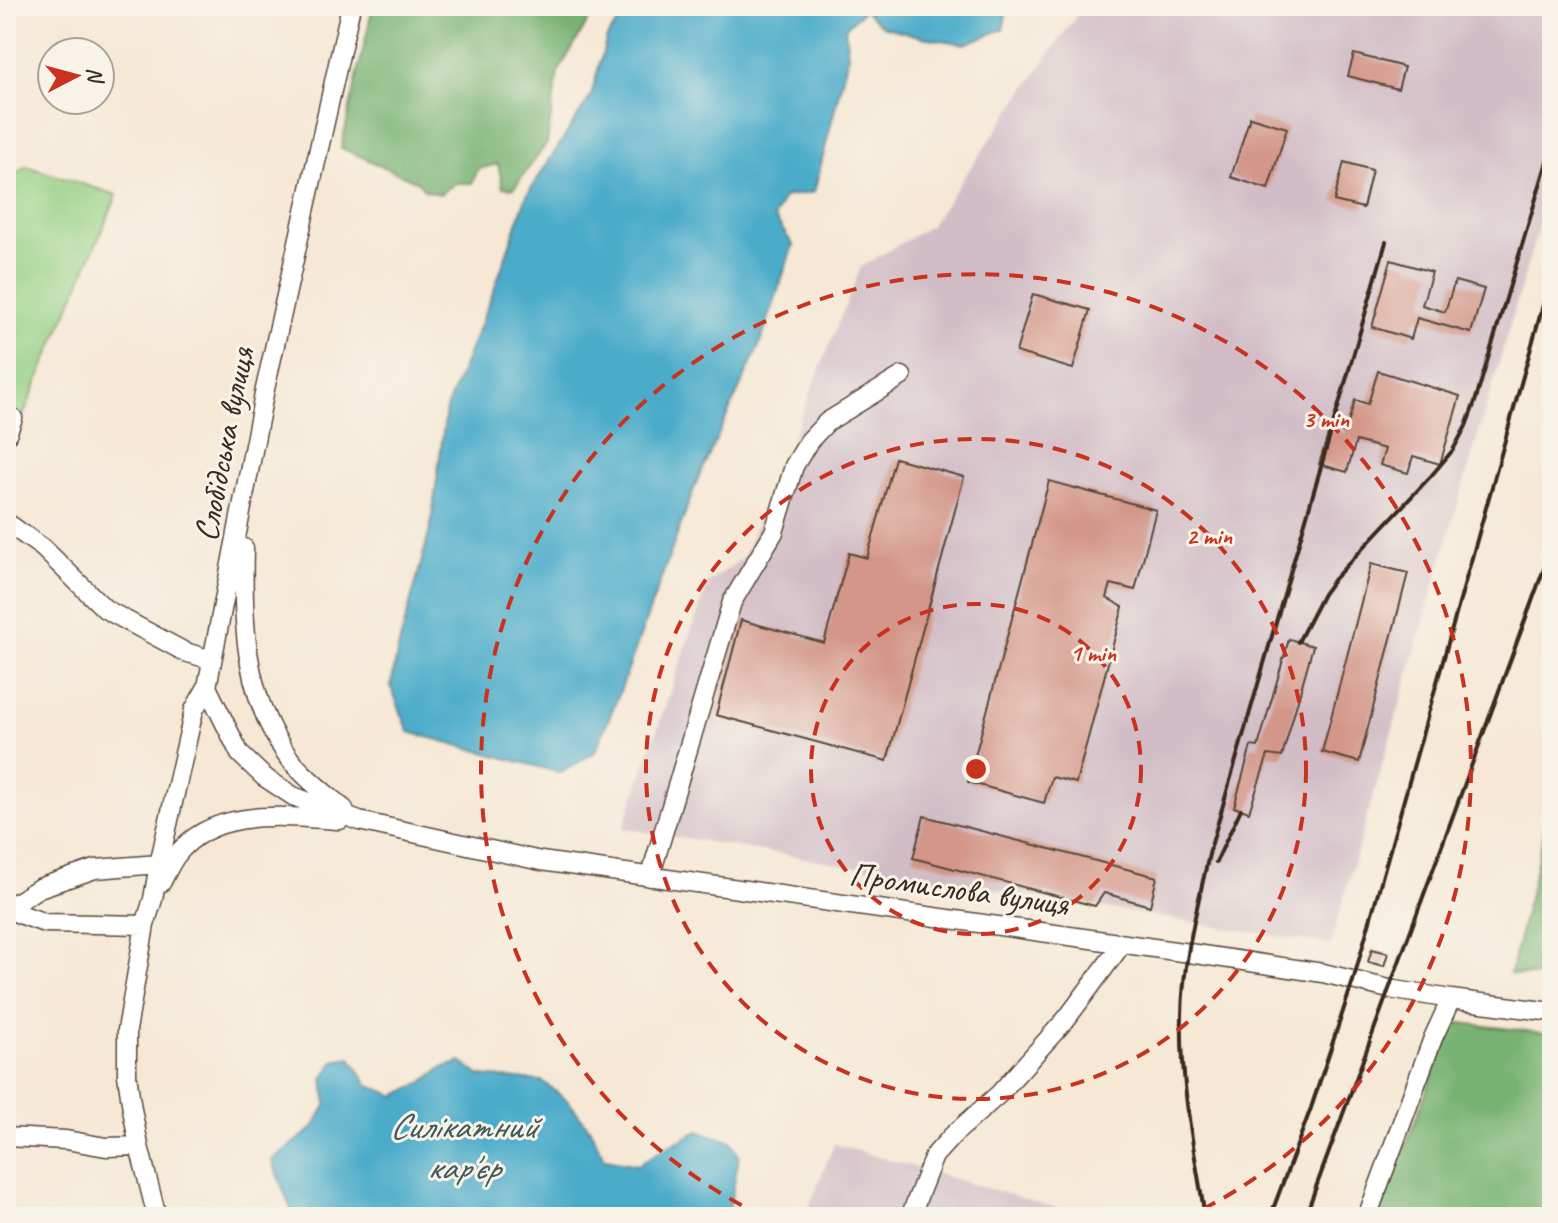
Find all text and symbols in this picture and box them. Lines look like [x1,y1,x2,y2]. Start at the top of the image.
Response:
north arrow [36,36,116,116]
text: N [80,66,110,86]
street label: Слобідська вулиця [184,342,264,545]
text: 3 min [1303,404,1350,434]
text: 2 min [1186,521,1233,551]
text: 1 min [1070,638,1117,668]
centre of rings [962,755,990,783]
street label: Промислова вулиця [847,852,1073,925]
water label: Силікатний кар'єр [389,1103,544,1190]

